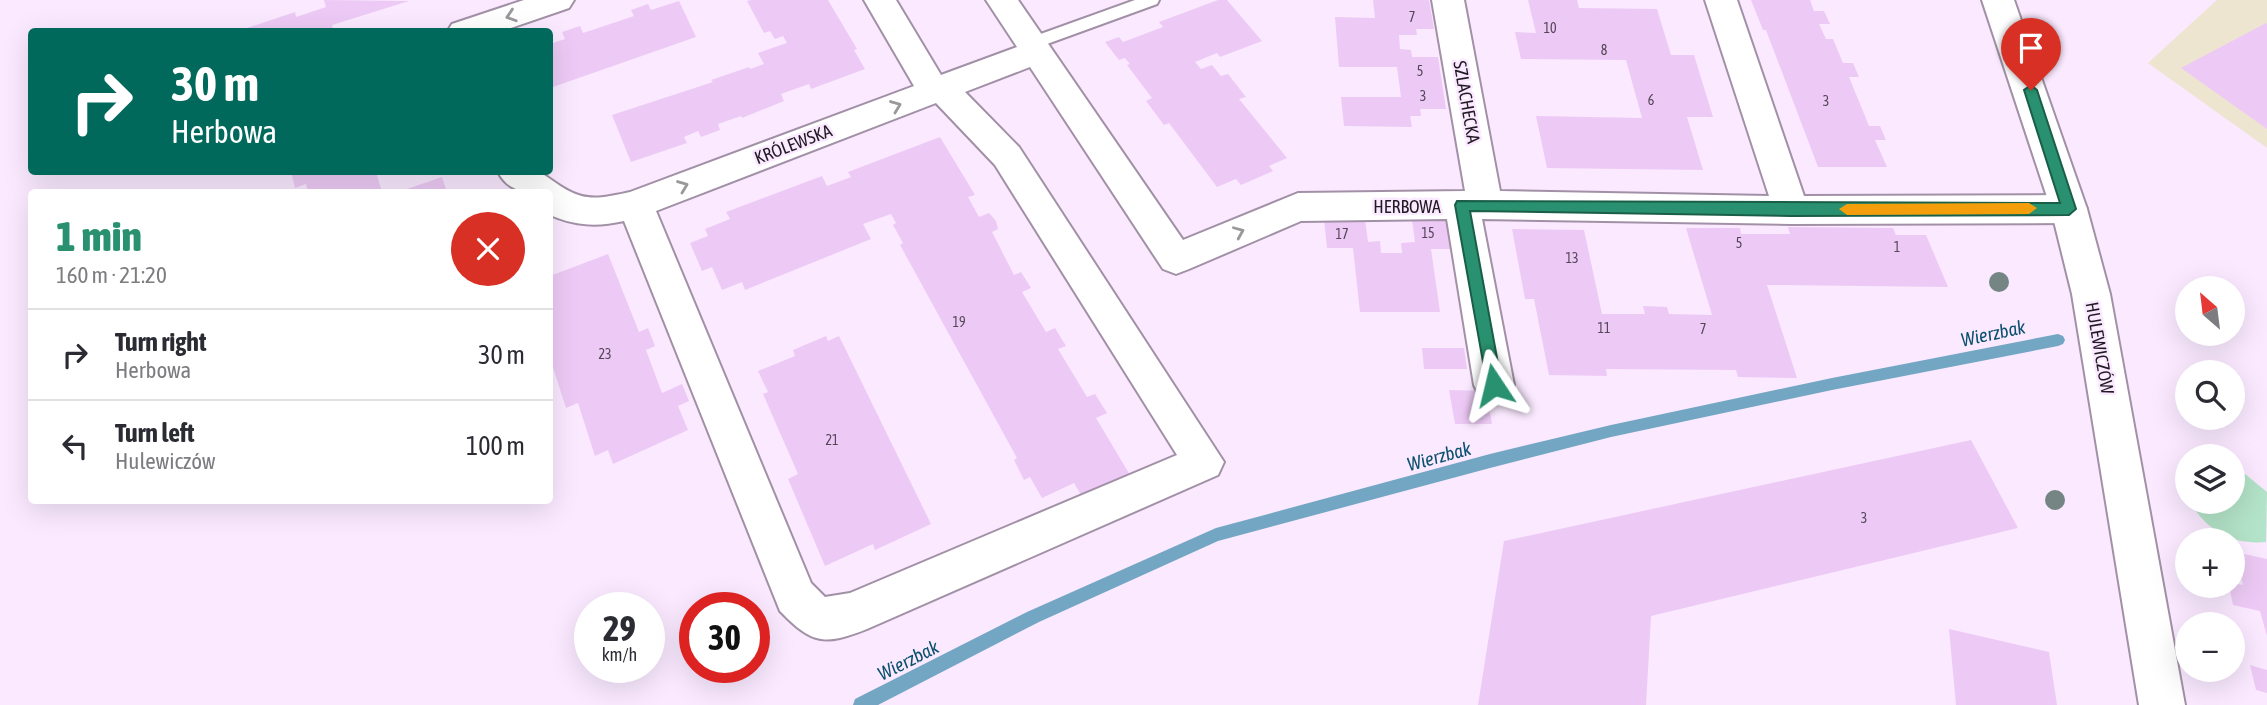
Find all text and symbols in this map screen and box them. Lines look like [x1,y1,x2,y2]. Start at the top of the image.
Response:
one-way arrow [505,8,517,22]
house number: 7 [1409,9,1415,25]
pin [2001,18,2061,90]
house number: 10 [1543,20,1557,36]
icon: arrive [2012,29,2050,67]
house number: 8 [1601,42,1608,58]
text: 30 m [171,55,259,111]
icon: right [56,56,147,147]
street label: SZLACHECKA [1449,59,1485,145]
house number: 5 [1417,63,1423,79]
house number: 3 [1420,88,1426,104]
house number: 6 [1648,92,1655,108]
house number: 3 [1823,93,1829,109]
one-way arrow [889,100,901,114]
text: Herbowa [171,113,277,150]
street label: KRÓLEWSKA [751,120,835,168]
one-way arrow [676,180,688,194]
street label: HERBOWA [1373,196,1441,217]
text: 1 min [56,212,142,260]
button: close [451,212,525,286]
house number: 15 [1421,225,1435,241]
one-way arrow [1231,226,1244,240]
house number: 17 [1335,226,1349,242]
house number: 5 [1736,235,1742,251]
house number: 1 [1894,239,1900,255]
house number: 13 [1565,250,1579,266]
text: 160 m · 21:20 [56,262,167,288]
north arrow [2175,276,2245,346]
map controls [2175,276,2245,682]
street label: HULEWICZÓW [2082,300,2118,396]
house number: 19 [952,314,966,330]
water label: Wierzbak [1959,315,2028,351]
house number: 11 [1597,320,1611,336]
house number: 7 [1700,321,1706,337]
text: Turn right [115,327,206,357]
icon: right [56,336,94,374]
text: 30 m [478,340,525,370]
house number: 23 [598,346,612,362]
position arrow [1457,348,1531,422]
text: Herbowa [115,357,191,383]
button: search [2175,360,2245,430]
text: Turn left [115,418,195,448]
icon: left [56,427,94,465]
text: 100 m [466,431,525,461]
house number: 21 [825,432,839,448]
water label: Wierzbak [1405,437,1474,475]
button: layers [2175,444,2245,514]
text: Hulewiczów [115,448,215,474]
house number: 3 [1861,510,1867,526]
button: + [2175,528,2245,598]
speed limit sign: 30 [679,592,770,683]
text: 29 [603,608,636,648]
button: − [2175,612,2245,682]
water label: Wierzbak [874,635,943,685]
text: km/h [602,644,637,665]

